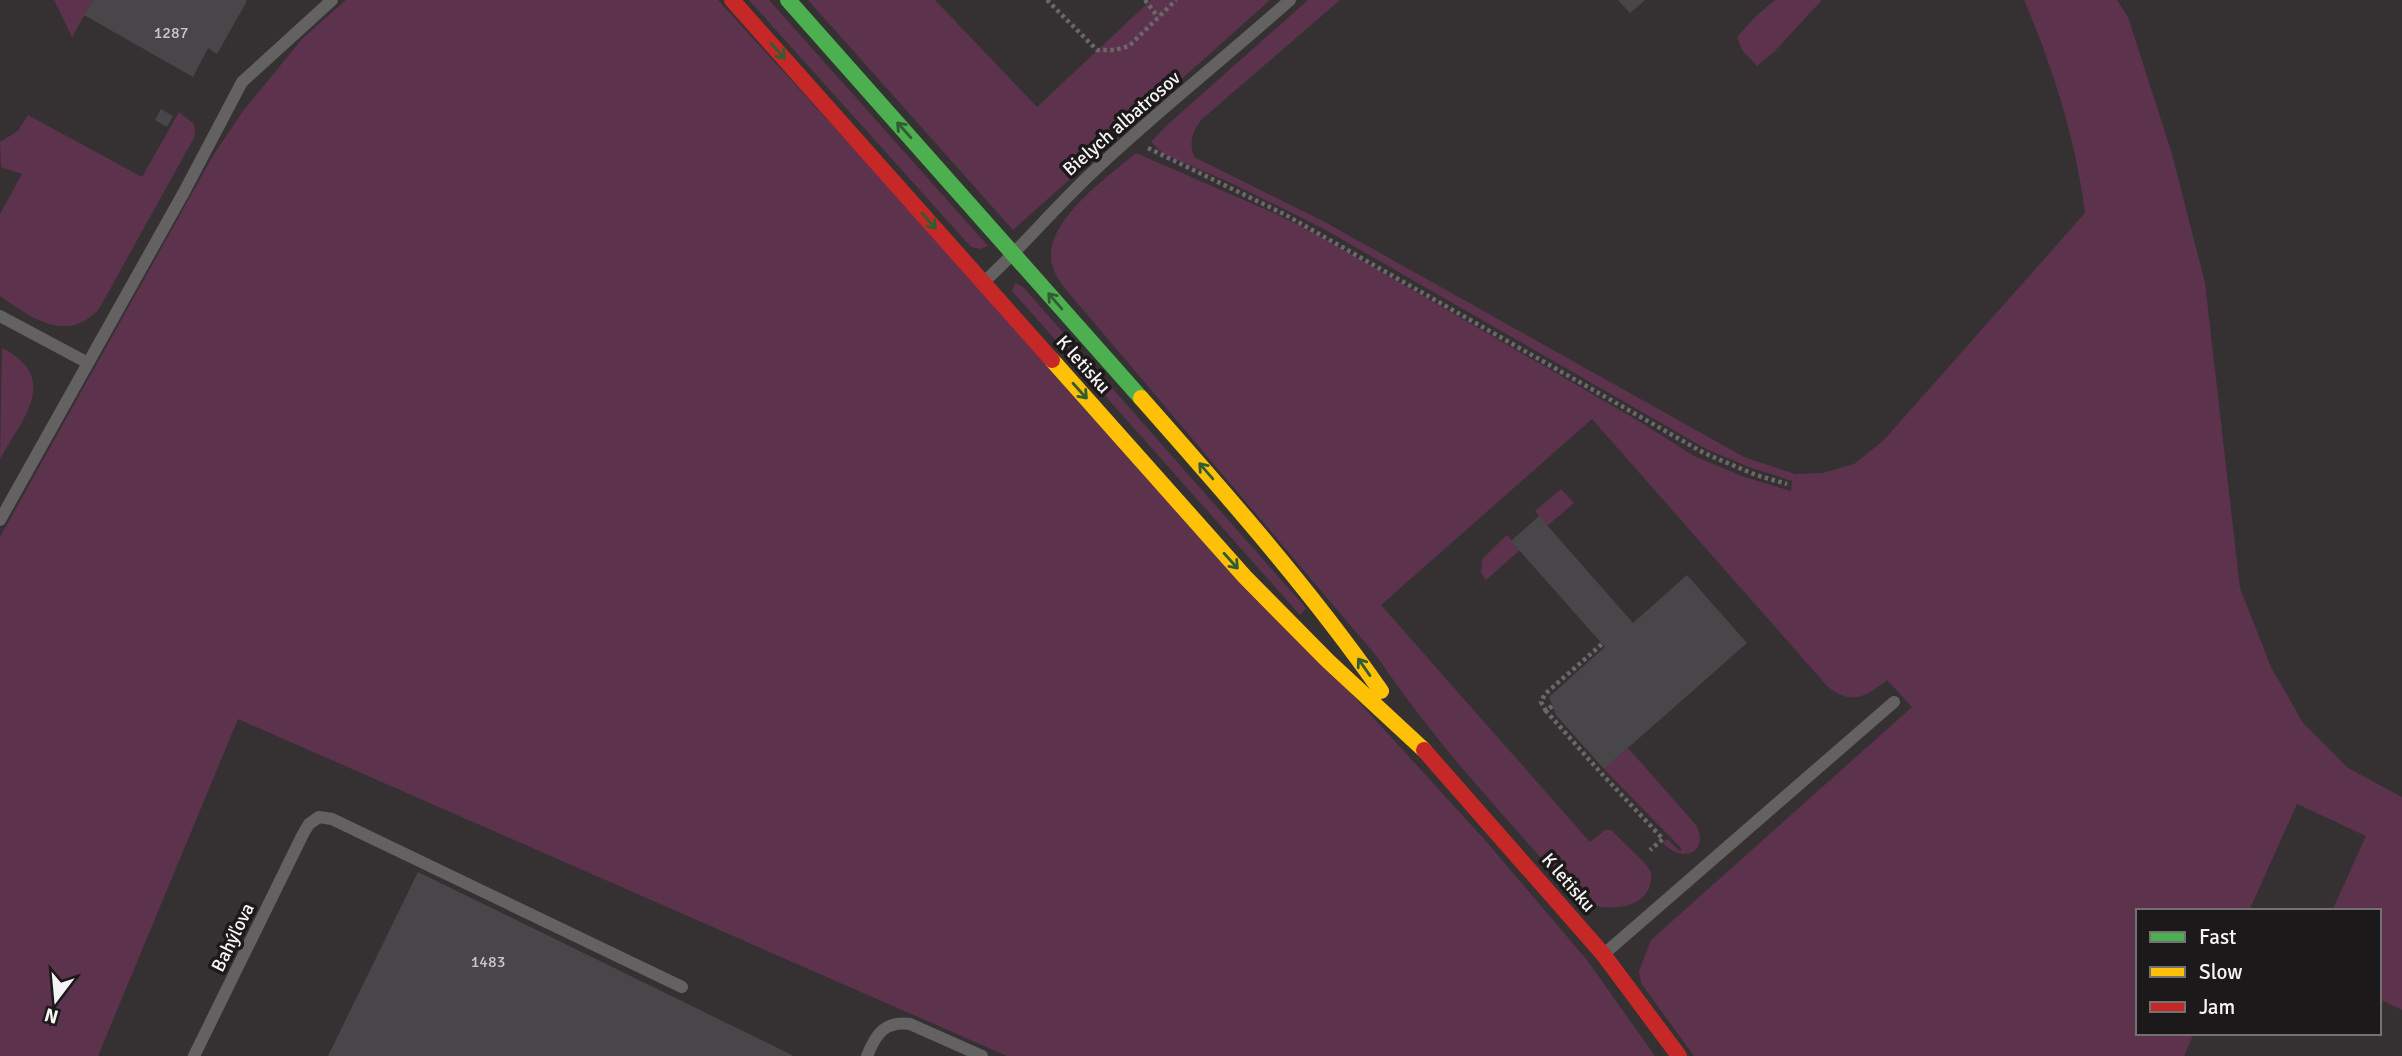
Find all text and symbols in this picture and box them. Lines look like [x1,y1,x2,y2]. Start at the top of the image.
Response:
house number: 1287 [154,23,188,43]
one-way arrow [770,42,786,60]
street label: Bielych albatrosov [1058,66,1186,181]
one-way arrow [896,121,912,139]
one-way arrow [921,212,937,230]
one-way arrow [1047,292,1063,310]
street label: K letisku [1051,331,1116,399]
one-way arrow [1072,382,1088,400]
one-way arrow [1197,463,1214,480]
one-way arrow [1223,552,1239,570]
one-way arrow [1357,658,1371,677]
street label: K letisku [1536,848,1600,917]
street label: Bahýľova [206,899,260,976]
legend [2136,909,2381,1035]
text: Fast [2199,924,2236,950]
house number: 1483 [471,952,505,972]
text: Slow [2199,959,2243,985]
north arrow [21,965,91,1035]
text: Jam [2199,994,2235,1020]
text: N [42,1002,61,1029]

